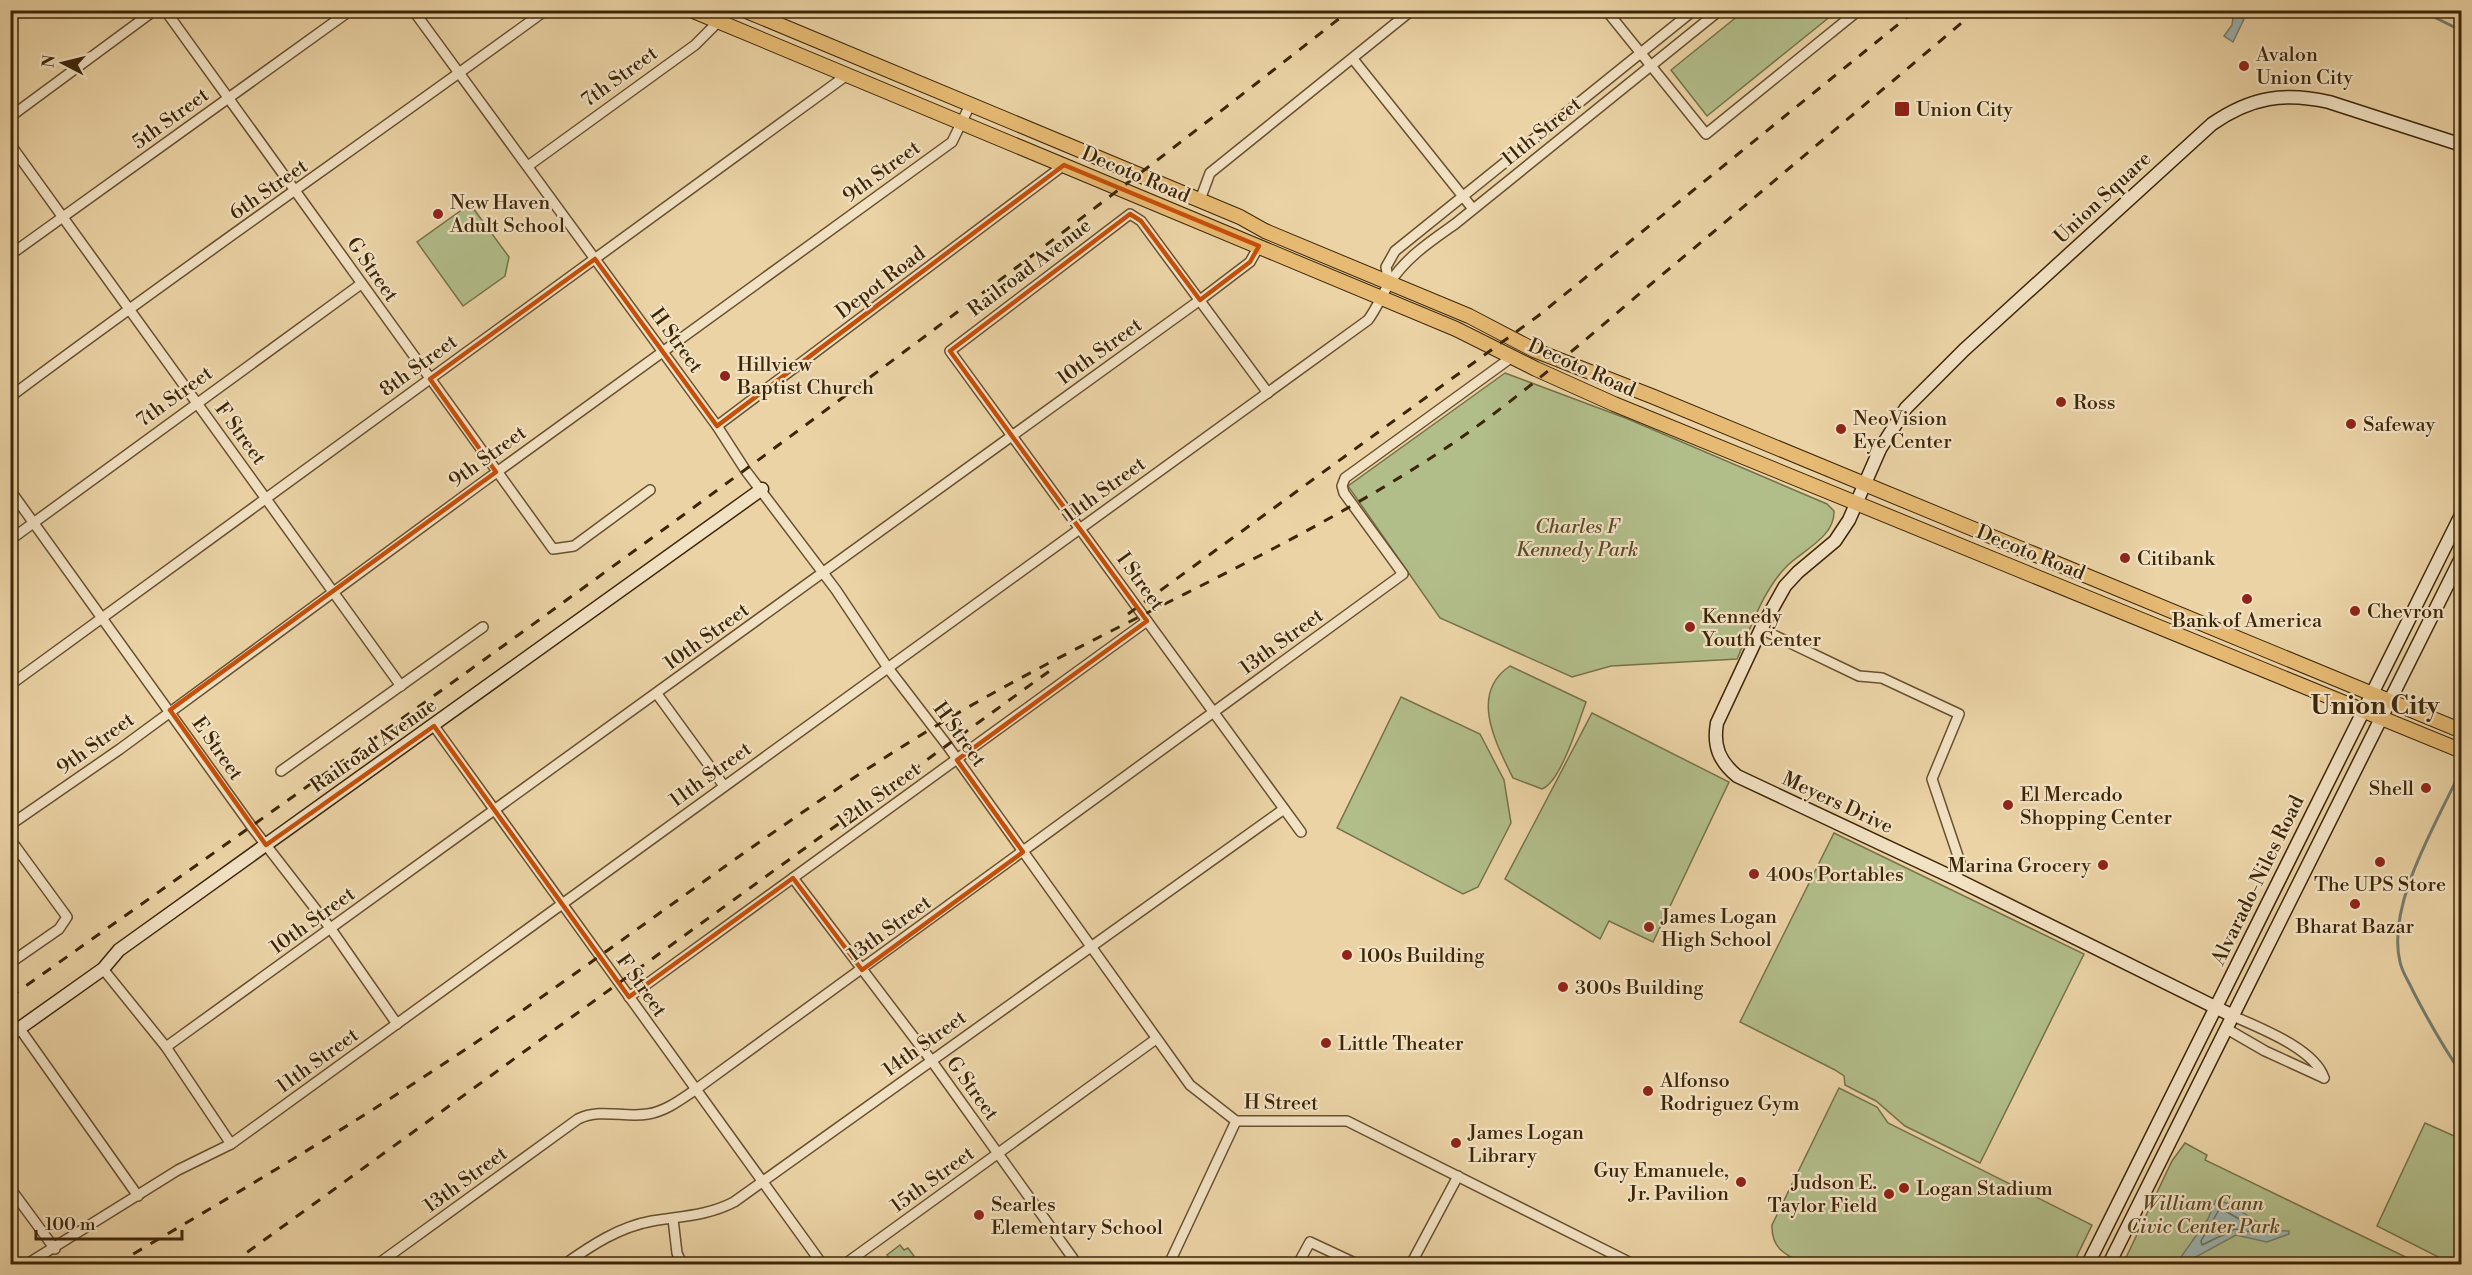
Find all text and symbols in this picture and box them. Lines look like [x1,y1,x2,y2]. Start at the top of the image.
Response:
north arrow [33,33,93,93]
street label: 7th Street [577,41,663,113]
place label: Avalon Union City [2255,43,2353,91]
text: N [38,53,60,69]
marker: Avalon Union City [2237,59,2251,73]
street label: 5th Street [128,83,214,155]
street label: 11th Street [1497,92,1587,172]
place label: Union City [1916,98,2013,123]
marker: Union City [1893,100,1911,118]
street label: 9th Street [838,136,926,209]
street label: Decoto Road [1077,141,1194,210]
street label: Union Square [2049,147,2157,250]
street label: 6th Street [225,154,313,226]
place label: New Haven Adult School [449,191,565,239]
marker: New Haven Adult School [431,207,445,221]
street label: Railroad Avenue [963,214,1097,323]
street label: G Street [341,233,403,307]
street label: Depot Road [831,241,931,325]
street label: H Street [644,303,708,378]
street label: 10th Street [1053,313,1147,391]
street label: 8th Street [375,330,463,403]
street label: Decoto Road [1524,333,1640,404]
place label: Hillview Baptist Church [736,353,874,401]
street label: 7th Street [132,361,218,433]
marker: Hillview Baptist Church [718,369,732,383]
place label: Ross [2073,391,2115,416]
marker: Ross [2054,395,2068,409]
street label: F Street [209,398,271,470]
place label: NeoVision Eye Center [1853,407,1952,455]
place label: Safeway [2363,413,2435,438]
marker: Safeway [2344,417,2358,431]
street label: 9th Street [444,421,532,494]
marker: NeoVision Eye Center [1834,422,1848,436]
street label: 11th Street [1059,452,1151,528]
park label: Charles F Kennedy Park [1516,515,1638,563]
street label: Decoto Road [1972,520,2089,587]
place label: Citibank [2137,547,2216,572]
street label: I Street [1110,548,1169,616]
marker: Citibank [2118,551,2132,565]
marker: Bank of America [2240,592,2254,606]
street label: 10th Street [660,598,754,676]
place label: Chevron [2367,600,2444,625]
street label: 13th Street [1235,603,1329,681]
marker: Chevron [2348,604,2362,618]
place label: Kennedy Youth Center [1701,605,1821,653]
place label: Bank of America [2171,609,2323,634]
marker: Kennedy Youth Center [1683,620,1697,634]
district label: Union City [2311,690,2440,722]
street label: Railroad Avenue [306,694,442,799]
street label: H Street [927,697,991,772]
street label: 9th Street [52,708,140,781]
street label: E Street [186,712,248,786]
street label: 11th Street [665,737,757,813]
street label: 12th Street [832,757,926,835]
street label: Meyers Drive [1778,767,1897,840]
place label: Shell [2369,777,2414,802]
marker: Shell [2419,781,2433,795]
place label: El Mercado Shopping Center [2020,783,2173,831]
street label: Alvarado-Niles Road [2206,791,2311,971]
marker: El Mercado Shopping Center [2001,798,2015,812]
place label: Marina Grocery [1948,854,2091,879]
marker: The UPS Store [2373,855,2387,869]
marker: Marina Grocery [2096,858,2110,872]
place label: 400s Portables [1766,863,1904,888]
marker: 400s Portables [1747,867,1761,881]
place label: The UPS Store [2314,873,2446,898]
street label: 10th Street [266,882,360,960]
street label: 13th Street [843,890,937,968]
marker: Bharat Bazar [2348,897,2362,911]
place label: James Logan High School [1660,905,1777,953]
place label: Bharat Bazar [2295,915,2415,940]
marker: James Logan High School [1642,920,1656,934]
place label: 100s Building [1359,944,1485,969]
marker: 100s Building [1340,948,1354,962]
street label: F Street [610,949,672,1022]
place label: 300s Building [1575,976,1704,1001]
marker: 300s Building [1556,980,1570,994]
street label: 14th Street [878,1005,972,1083]
street label: 11th Street [272,1023,364,1099]
place label: Little Theater [1338,1032,1464,1057]
marker: Little Theater [1319,1036,1333,1050]
street label: G Street [940,1052,1003,1126]
place label: Alfonso Rodriguez Gym [1659,1069,1800,1117]
marker: Alfonso Rodriguez Gym [1641,1084,1655,1098]
street label: H Street [1244,1090,1318,1117]
place label: James Logan Library [1467,1121,1584,1169]
marker: James Logan Library [1449,1136,1463,1150]
street label: 13th Street [419,1141,513,1219]
street label: 15th Street [886,1141,980,1219]
place label: Guy Emanuele, Jr. Pavilion [1593,1159,1729,1207]
place label: Judson E. Taylor Field [1768,1171,1878,1219]
marker: Guy Emanuele, Jr. Pavilion [1734,1175,1748,1189]
place label: Logan Stadium [1916,1177,2053,1202]
marker: Logan Stadium [1897,1181,1911,1195]
marker: Judson E. Taylor Field [1882,1187,1896,1201]
park label: William Cann Civic Center Park [2126,1192,2280,1240]
place label: Searles Elementary School [991,1193,1163,1241]
scale bar [36,1203,182,1241]
marker: Searles Elementary School [972,1208,986,1222]
text: 100 m [45,1213,96,1236]

